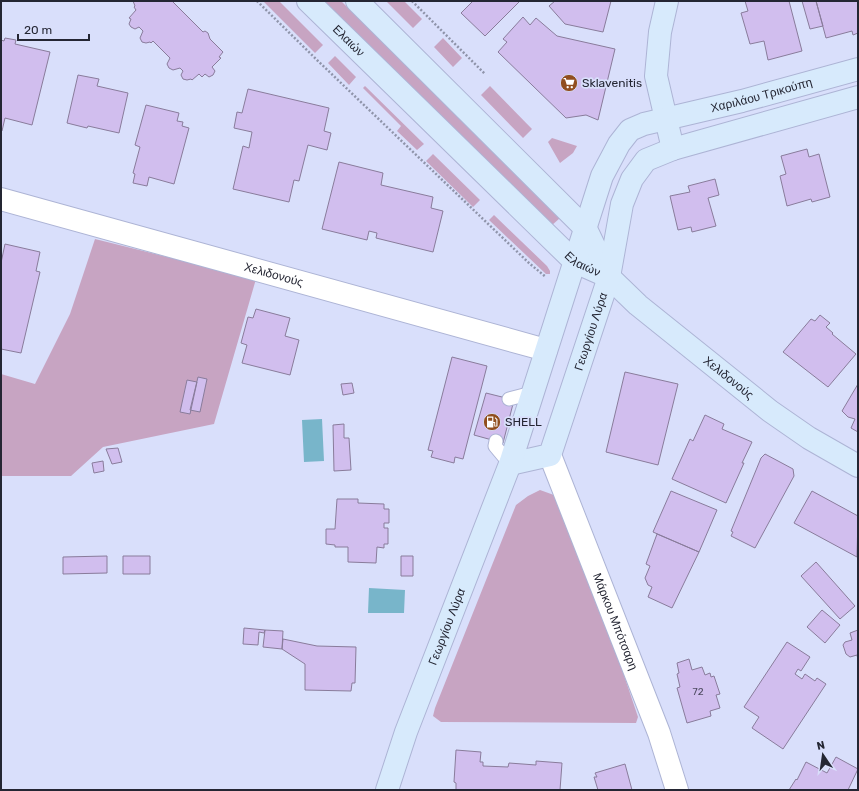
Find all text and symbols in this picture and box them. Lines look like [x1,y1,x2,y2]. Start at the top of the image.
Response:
scale bar [18,16,89,42]
street label: Ελαιών [330,22,368,59]
text: 20 m [24,23,52,37]
supermarket icon: Sklavenitis [559,73,579,93]
street label: Χαριλάου Τρικούπη [709,75,814,115]
place label: Sklavenitis [582,76,642,90]
street label: Ελαιών [562,249,603,279]
street label: Χελιδονούς [243,260,305,289]
street label: Γεωργίου Λύρα [571,291,610,372]
street label: Χελιδονούς [701,353,757,402]
fuel station icon: SHELL [482,412,502,432]
place label: SHELL [505,415,542,429]
street label: Μάρκου Μπότσαρη [590,571,641,672]
street label: Γεωργίου Λύρα [426,586,468,667]
house number: 72 [693,686,704,698]
north arrow [803,735,843,775]
text: N [816,739,826,753]

